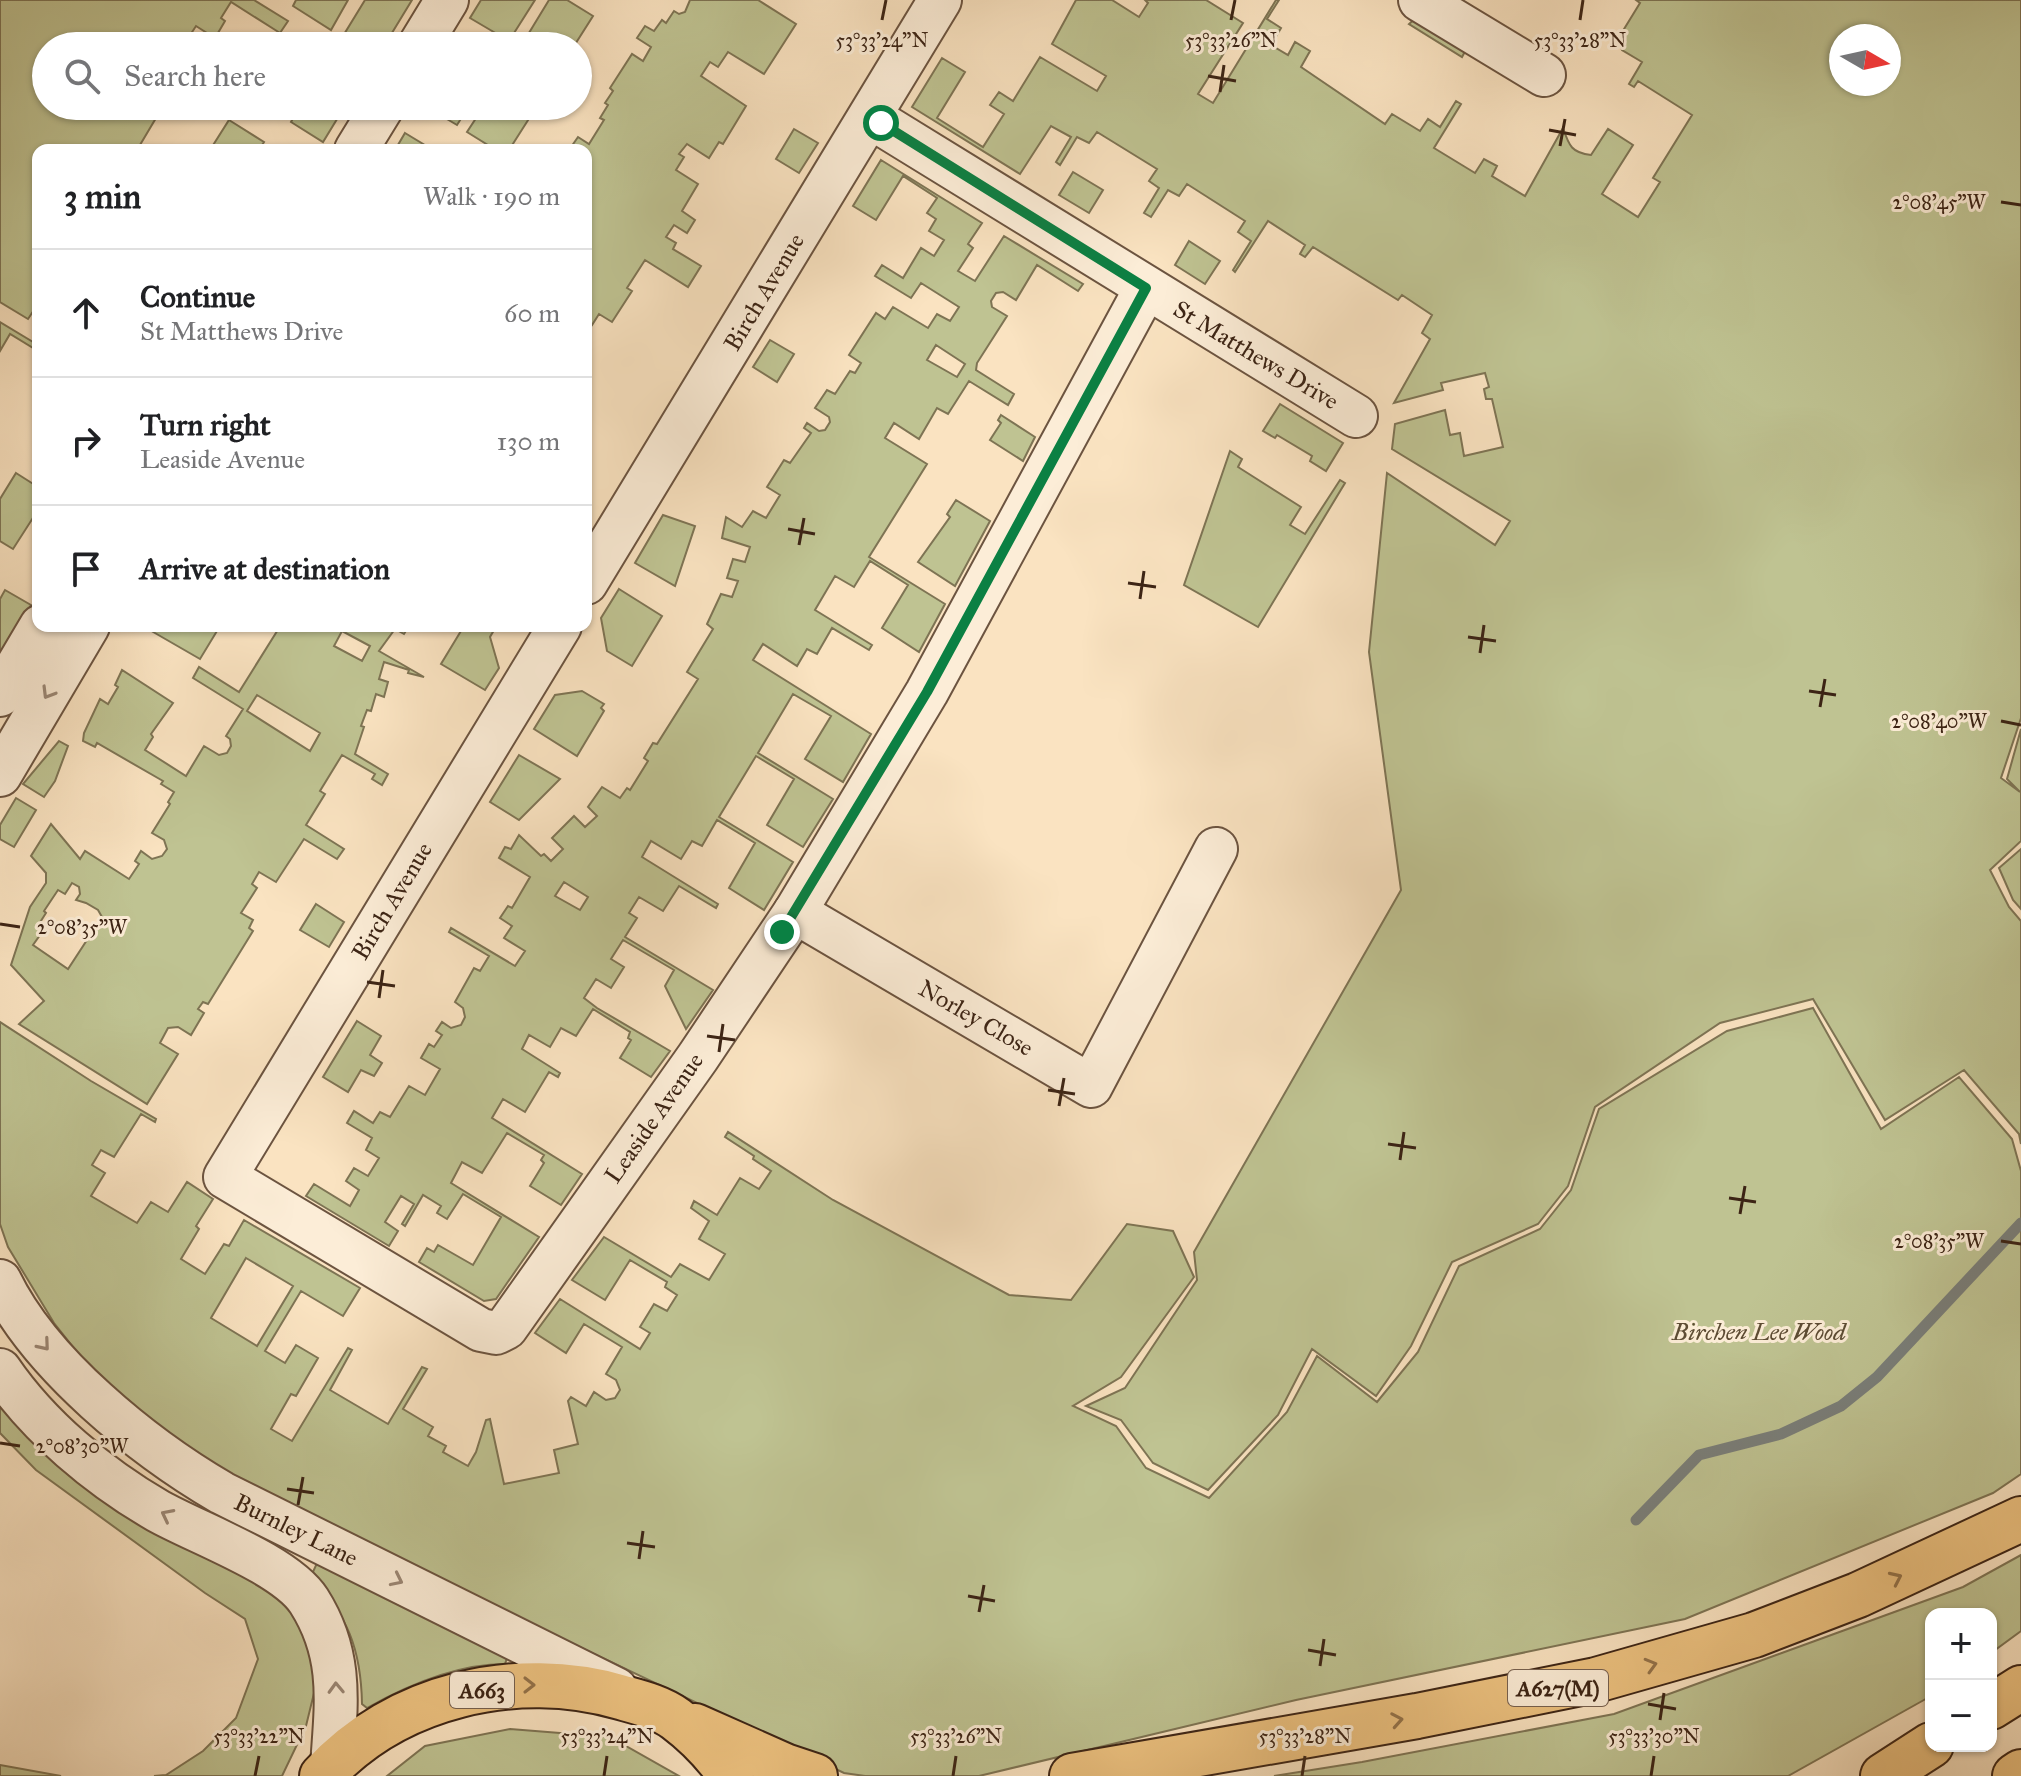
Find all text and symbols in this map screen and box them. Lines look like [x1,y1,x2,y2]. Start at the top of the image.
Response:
north arrow [1829,24,1901,96]
text: 53°33'24"N [836,28,928,52]
text: 53°33'26"N [1185,28,1277,52]
text: 53°33'28"N [1534,28,1626,52]
search box [32,32,592,120]
icon: search [60,54,104,98]
text: Search here [124,58,266,94]
route start [863,105,899,141]
text: 3 min [64,176,141,217]
text: Walk · 190 m [423,180,560,212]
text: 2°08'45"W [1892,190,1987,214]
street label: Birch Avenue [717,228,811,356]
text: Continue [140,279,255,315]
icon: ahead [64,291,108,335]
street label: St Matthews Drive [1168,294,1344,416]
text: 60 m [504,297,560,329]
text: St Matthews Drive [140,315,343,347]
text: Turn right [140,407,271,443]
icon: right [64,419,108,463]
text: 130 m [497,425,560,457]
text: Leaside Avenue [140,443,305,475]
icon: arrive [64,547,108,591]
text: Arrive at destination [140,551,390,587]
one-way arrow [42,684,58,699]
text: 2°08'40"W [1891,709,1988,733]
street label: Birch Avenue [345,837,439,965]
route end [764,914,800,950]
text: 2°08'35"W [37,915,128,939]
street label: Norley Close [913,973,1039,1063]
street label: Leaside Avenue [598,1047,710,1189]
text: 2°08'35"W [1894,1229,1985,1253]
park label: Birchen Lee Wood [1671,1317,1847,1347]
one-way arrow [34,1335,49,1350]
text: 2°08'30"W [36,1434,129,1458]
street label: Burnley Lane [229,1487,363,1573]
one-way arrow [160,1509,175,1524]
one-way arrow [388,1570,403,1585]
one-way arrow [1887,1571,1902,1587]
map controls [1925,1608,1997,1752]
button: + [1925,1608,1997,1680]
one-way arrow [1644,1657,1658,1674]
road number: A627(M) [1508,1670,1608,1706]
road number: A663 [450,1672,514,1708]
one-way arrow [523,1677,536,1694]
button: − [1925,1680,1997,1752]
one-way arrow [327,1681,344,1694]
one-way arrow [1390,1712,1404,1729]
text: 53°33'22"N [213,1724,305,1748]
text: 53°33'24"N [561,1724,653,1748]
text: 53°33'26"N [910,1724,1002,1748]
text: 53°33'28"N [1259,1724,1351,1748]
text: 53°33'30"N [1608,1724,1700,1748]

